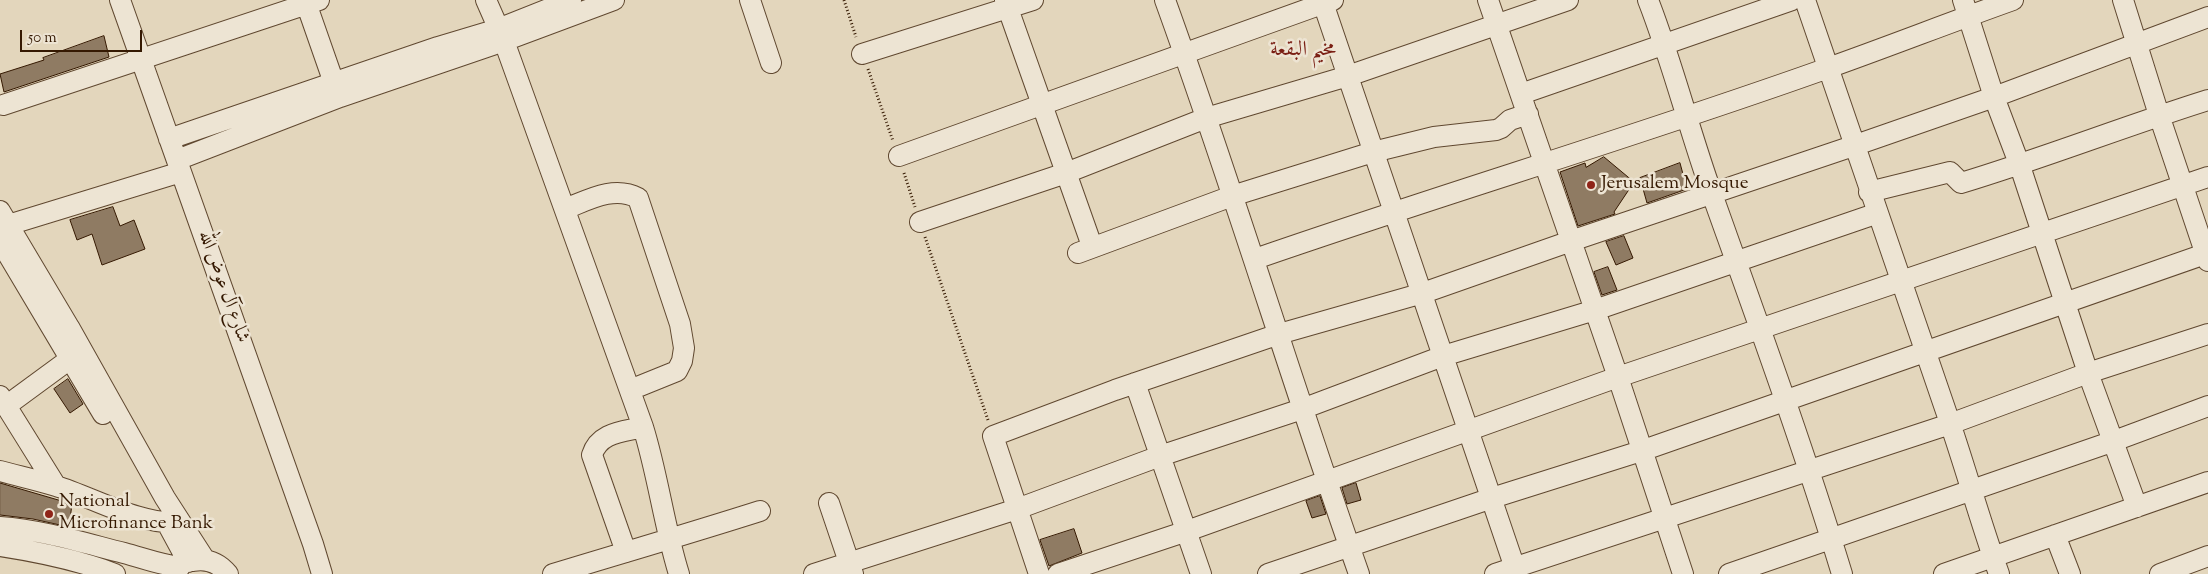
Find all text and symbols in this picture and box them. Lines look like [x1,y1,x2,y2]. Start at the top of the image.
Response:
scale bar [22,20,145,52]
text: 50 m [28,28,57,49]
district label: مخيم البقعة [1270,38,1336,64]
place label: Jerusalem Mosque [1601,174,1749,196]
marker: Jerusalem Mosque [1585,179,1597,191]
street label: شارع آل عوض الله [191,228,253,346]
place label: National Microfinance Bank [59,492,213,536]
marker: National Microfinance Bank [43,508,55,520]

